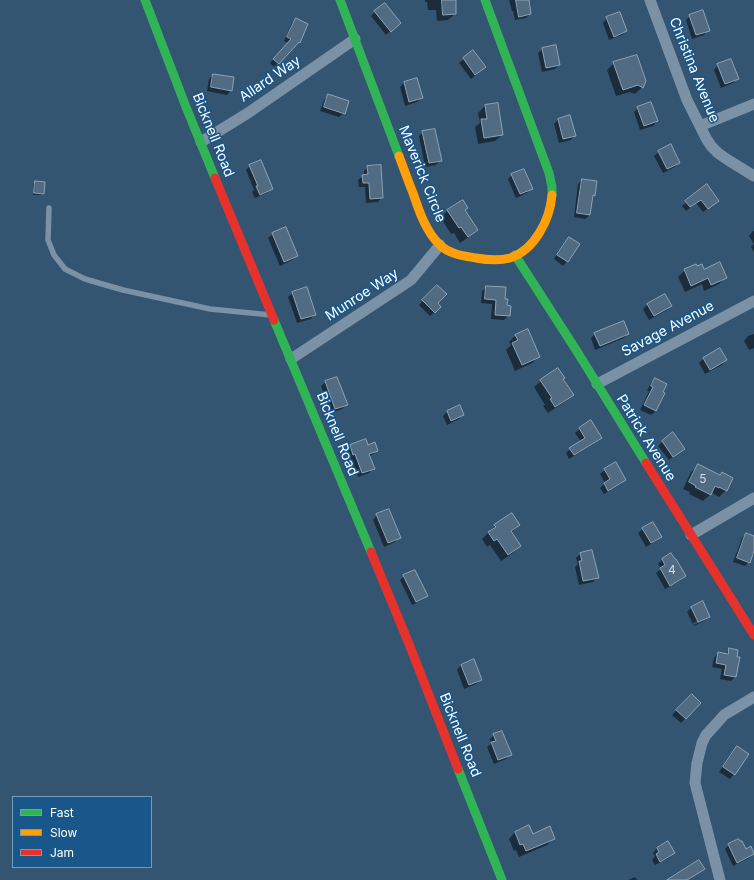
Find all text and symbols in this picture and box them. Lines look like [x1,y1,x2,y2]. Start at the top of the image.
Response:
street label: Christina Avenue [665,15,723,125]
street label: Allard Way [236,52,304,106]
street label: Bicknell Road [189,91,237,179]
street label: Maverick Circle [395,123,449,225]
street label: Munroe Way [322,265,402,325]
street label: Savage Avenue [619,298,717,360]
street label: Bicknell Road [313,390,361,478]
street label: Patrick Avenue [613,392,679,484]
house number: 5 [699,472,707,486]
house number: 4 [668,563,676,577]
street label: Bicknell Road [436,691,484,779]
legend [12,796,152,868]
text: Fast [50,805,74,820]
text: Slow [50,825,77,840]
text: Jam [50,845,74,860]

